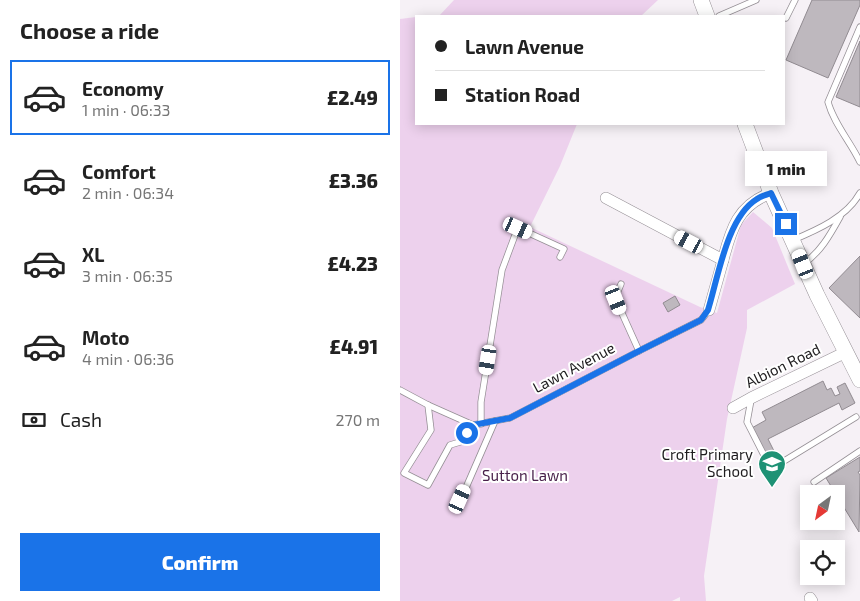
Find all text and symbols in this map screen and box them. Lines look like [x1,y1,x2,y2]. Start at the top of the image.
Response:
text: Choose a ride [20,17,159,43]
text: Lawn Avenue [465,35,584,58]
icon: car [22,75,67,120]
text: Economy [82,77,164,100]
text: Station Road [465,83,580,106]
text: £2.49 [327,86,378,109]
text: 1 min · 06:33 [82,100,171,119]
callout: 1 min [745,152,827,186]
icon: car [22,158,67,203]
text: 1 min [766,159,806,178]
text: Comfort [82,160,156,183]
text: £3.36 [329,169,378,192]
text: 2 min · 06:34 [82,183,174,202]
route end [775,213,797,235]
car [501,215,534,241]
car [672,228,705,256]
icon: car [22,241,67,286]
text: XL [82,243,104,266]
car [790,247,815,281]
text: £4.23 [327,252,378,275]
text: 3 min · 06:35 [82,266,173,285]
car [603,283,628,317]
icon: car [22,324,67,369]
text: Moto [82,326,130,349]
text: £4.91 [330,335,378,358]
street label: Lawn Avenue [529,338,618,396]
street label: Albion Road [742,339,823,391]
car [478,344,497,376]
text: 4 min · 06:36 [82,349,174,368]
icon: cash [20,406,48,434]
text: Cash [60,408,102,431]
text: 270 m [336,410,380,429]
route start [456,422,478,444]
place label: Croft Primary School [661,445,754,480]
school or university icon: Croft Primary School [757,449,787,488]
park label: Sutton Lawn [482,466,568,484]
car [447,482,472,516]
north arrow [800,485,845,530]
map controls [800,485,845,585]
button: Confirm [20,533,380,591]
button: locate [800,540,845,585]

